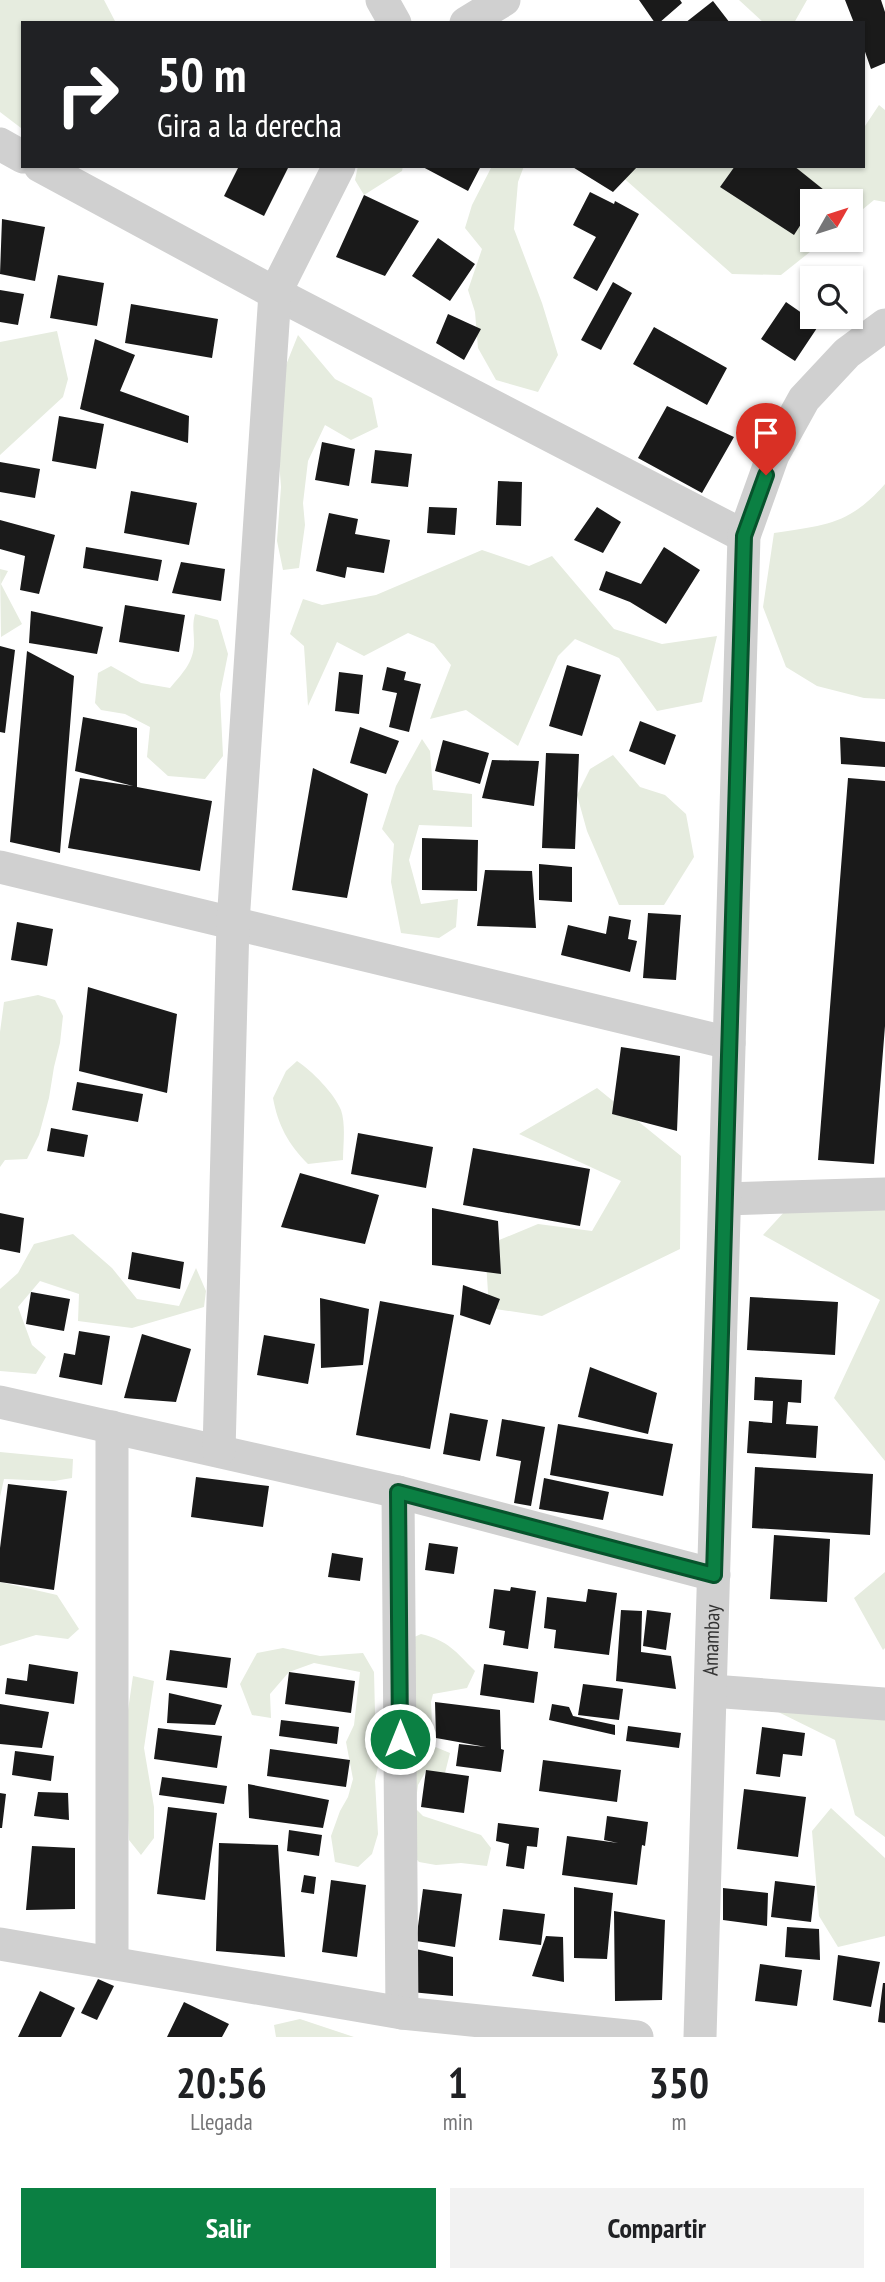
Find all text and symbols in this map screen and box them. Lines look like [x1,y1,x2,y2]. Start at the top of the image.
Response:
text: 50 m [157,42,246,106]
icon: right [42,49,133,140]
text: Gira a la derecha [157,104,342,146]
north arrow [800,189,863,252]
map controls [800,189,863,329]
button: search [800,266,863,329]
pin [736,403,796,475]
icon: arrive [747,414,785,452]
street label: Amambay [697,1604,726,1676]
position arrow [363,1702,437,1776]
text: 20:56 [176,2055,267,2110]
text: 1 [448,2055,468,2110]
text: 350 [649,2055,709,2110]
text: Llegada [190,2107,253,2136]
text: min [443,2107,473,2136]
text: m [671,2107,686,2136]
button: Salir [21,2188,436,2268]
button: Compartir [450,2188,864,2268]

